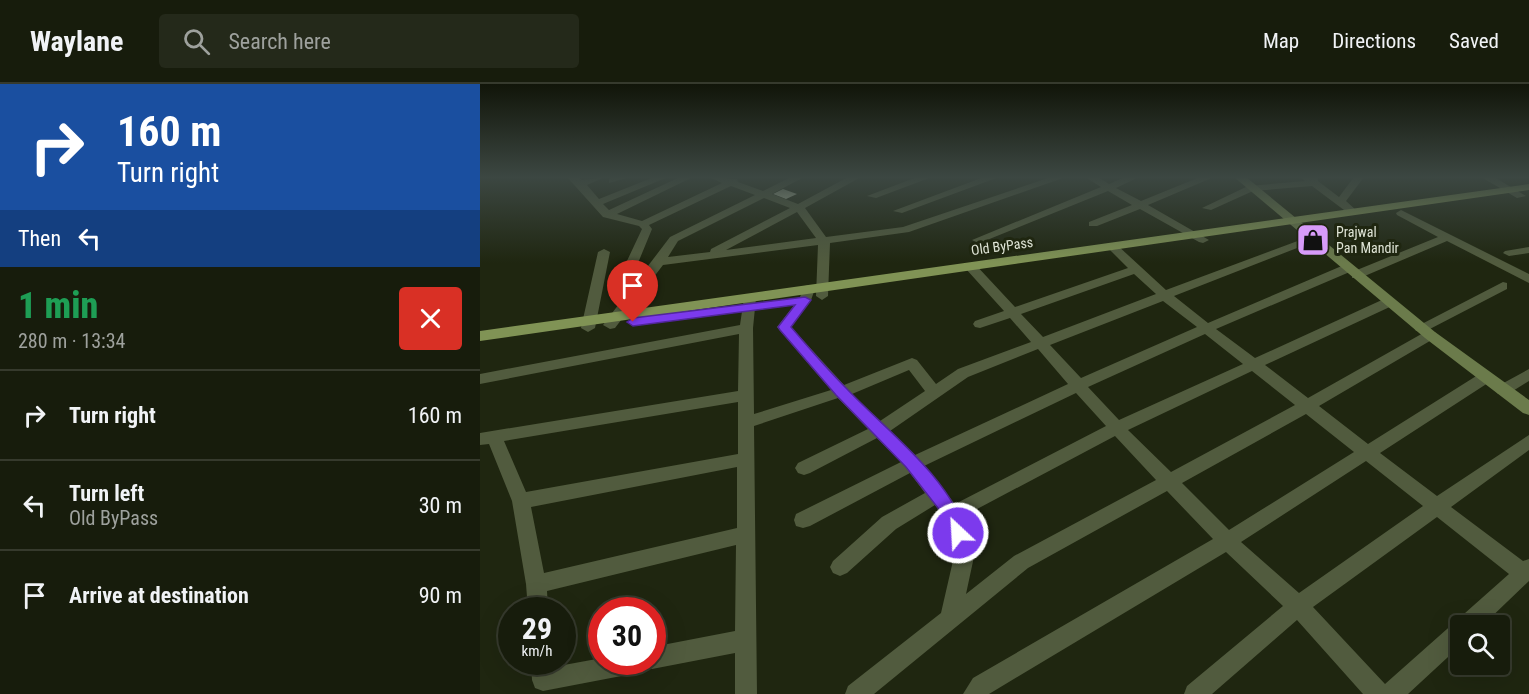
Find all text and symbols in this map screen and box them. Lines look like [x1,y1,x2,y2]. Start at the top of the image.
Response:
search box [159,14,579,68]
text: Waylane [30,25,123,58]
icon: search [180,25,213,58]
text: Search here [228,29,331,54]
text: Map [1263,29,1299,53]
text: Directions [1332,29,1416,53]
text: Saved [1449,29,1499,53]
text: 160 m [117,107,222,156]
icon: right [18,108,96,186]
text: Turn right [117,157,219,189]
icon: left [73,222,106,255]
shop icon: Prajwal Pan Mandir [1295,222,1331,258]
place label: Prajwal Pan Mandir [1336,224,1399,256]
text: Then [18,226,61,251]
street label: Old ByPass [970,234,1034,258]
pin [607,260,658,322]
icon: arrive [616,269,649,302]
text: 1 min [18,285,98,327]
button: close [399,287,462,350]
text: 280 m · 13:34 [18,329,125,353]
icon: right [18,399,51,432]
text: Turn right [69,403,156,428]
text: 160 m [408,403,462,428]
text: Turn left [69,481,144,506]
icon: left [18,489,51,522]
text: 30 m [419,493,462,518]
position arrow [926,501,990,565]
text: Old ByPass [69,506,158,530]
icon: arrive [18,579,51,612]
text: Arrive at destination [69,583,249,608]
text: 90 m [419,583,462,608]
speed limit sign: 30 [588,597,666,675]
text: 29 [522,611,552,646]
map controls [1450,615,1510,675]
button: search [1450,615,1510,675]
text: km/h [522,642,552,660]

